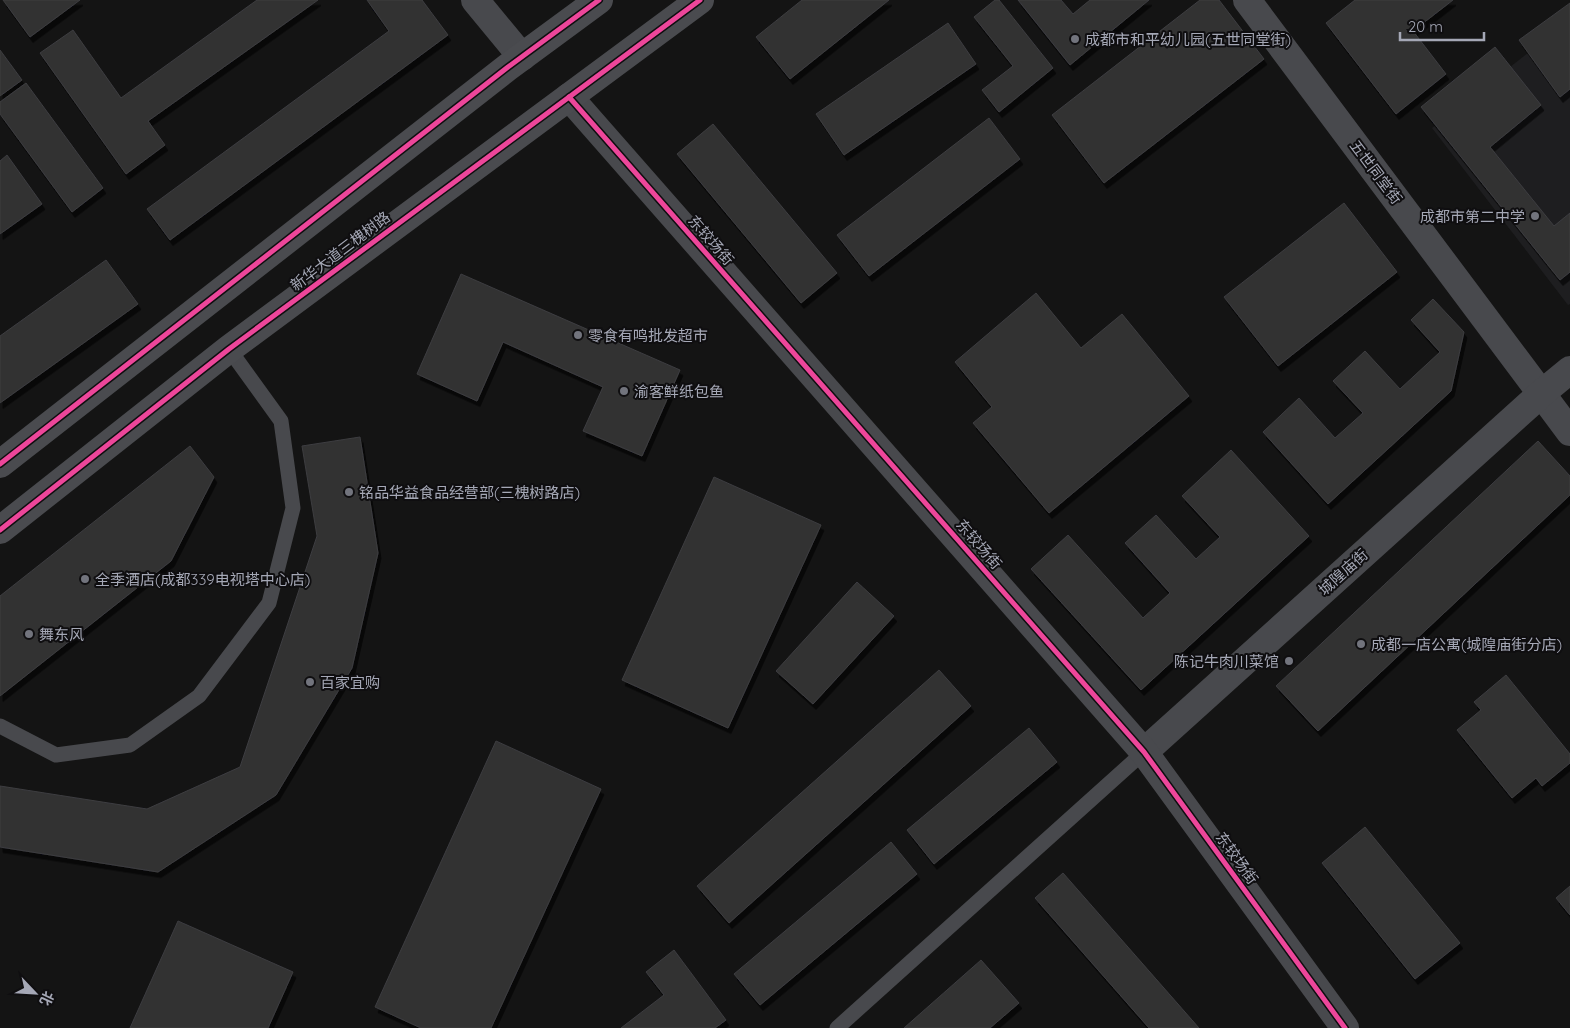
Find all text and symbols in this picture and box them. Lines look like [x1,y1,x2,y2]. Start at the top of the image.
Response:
scale bar [1400,10,1484,42]
text: 20 m [1408,17,1443,36]
place label: 成都市和平幼儿园(五世同堂街) [1085,30,1291,49]
marker: 成都市和平幼儿园(五世同堂街) [1069,33,1081,45]
street label: 五世同堂街 [1346,136,1406,208]
street label: 新华大道三槐树路 [286,207,394,295]
place label: 成都市第二中学 [1420,207,1525,226]
marker: 成都市第二中学 [1529,210,1541,222]
street label: 东较场街 [684,211,738,269]
place label: 零食有鸣批发超市 [588,326,708,345]
marker: 零食有鸣批发超市 [572,329,584,341]
place label: 渝客鲜纸包鱼 [634,382,724,401]
marker: 渝客鲜纸包鱼 [618,385,630,397]
place label: 铭品华益食品经营部(三槐树路店) [359,483,580,502]
marker: 铭品华益食品经营部(三槐树路店) [343,486,355,498]
street label: 东较场街 [952,515,1006,573]
street label: 城隍庙街 [1314,545,1372,599]
place label: 全季酒店(成都339电视塔中心店) [95,570,310,589]
marker: 全季酒店(成都339电视塔中心店) [79,573,91,585]
place label: 舞东风 [39,625,84,644]
marker: 舞东风 [23,628,35,640]
place label: 成都一店公寓(城隍庙街分店) [1371,635,1562,654]
marker: 成都一店公寓(城隍庙街分店) [1355,638,1367,650]
place label: 陈记牛肉川菜馆 [1174,652,1279,671]
marker: 陈记牛肉川菜馆 [1283,655,1295,667]
place label: 百家宜购 [320,673,380,692]
marker: 百家宜购 [304,676,316,688]
street label: 东较场街 [1212,828,1262,888]
north arrow [10,968,60,1018]
text: 北 [36,988,58,1009]

